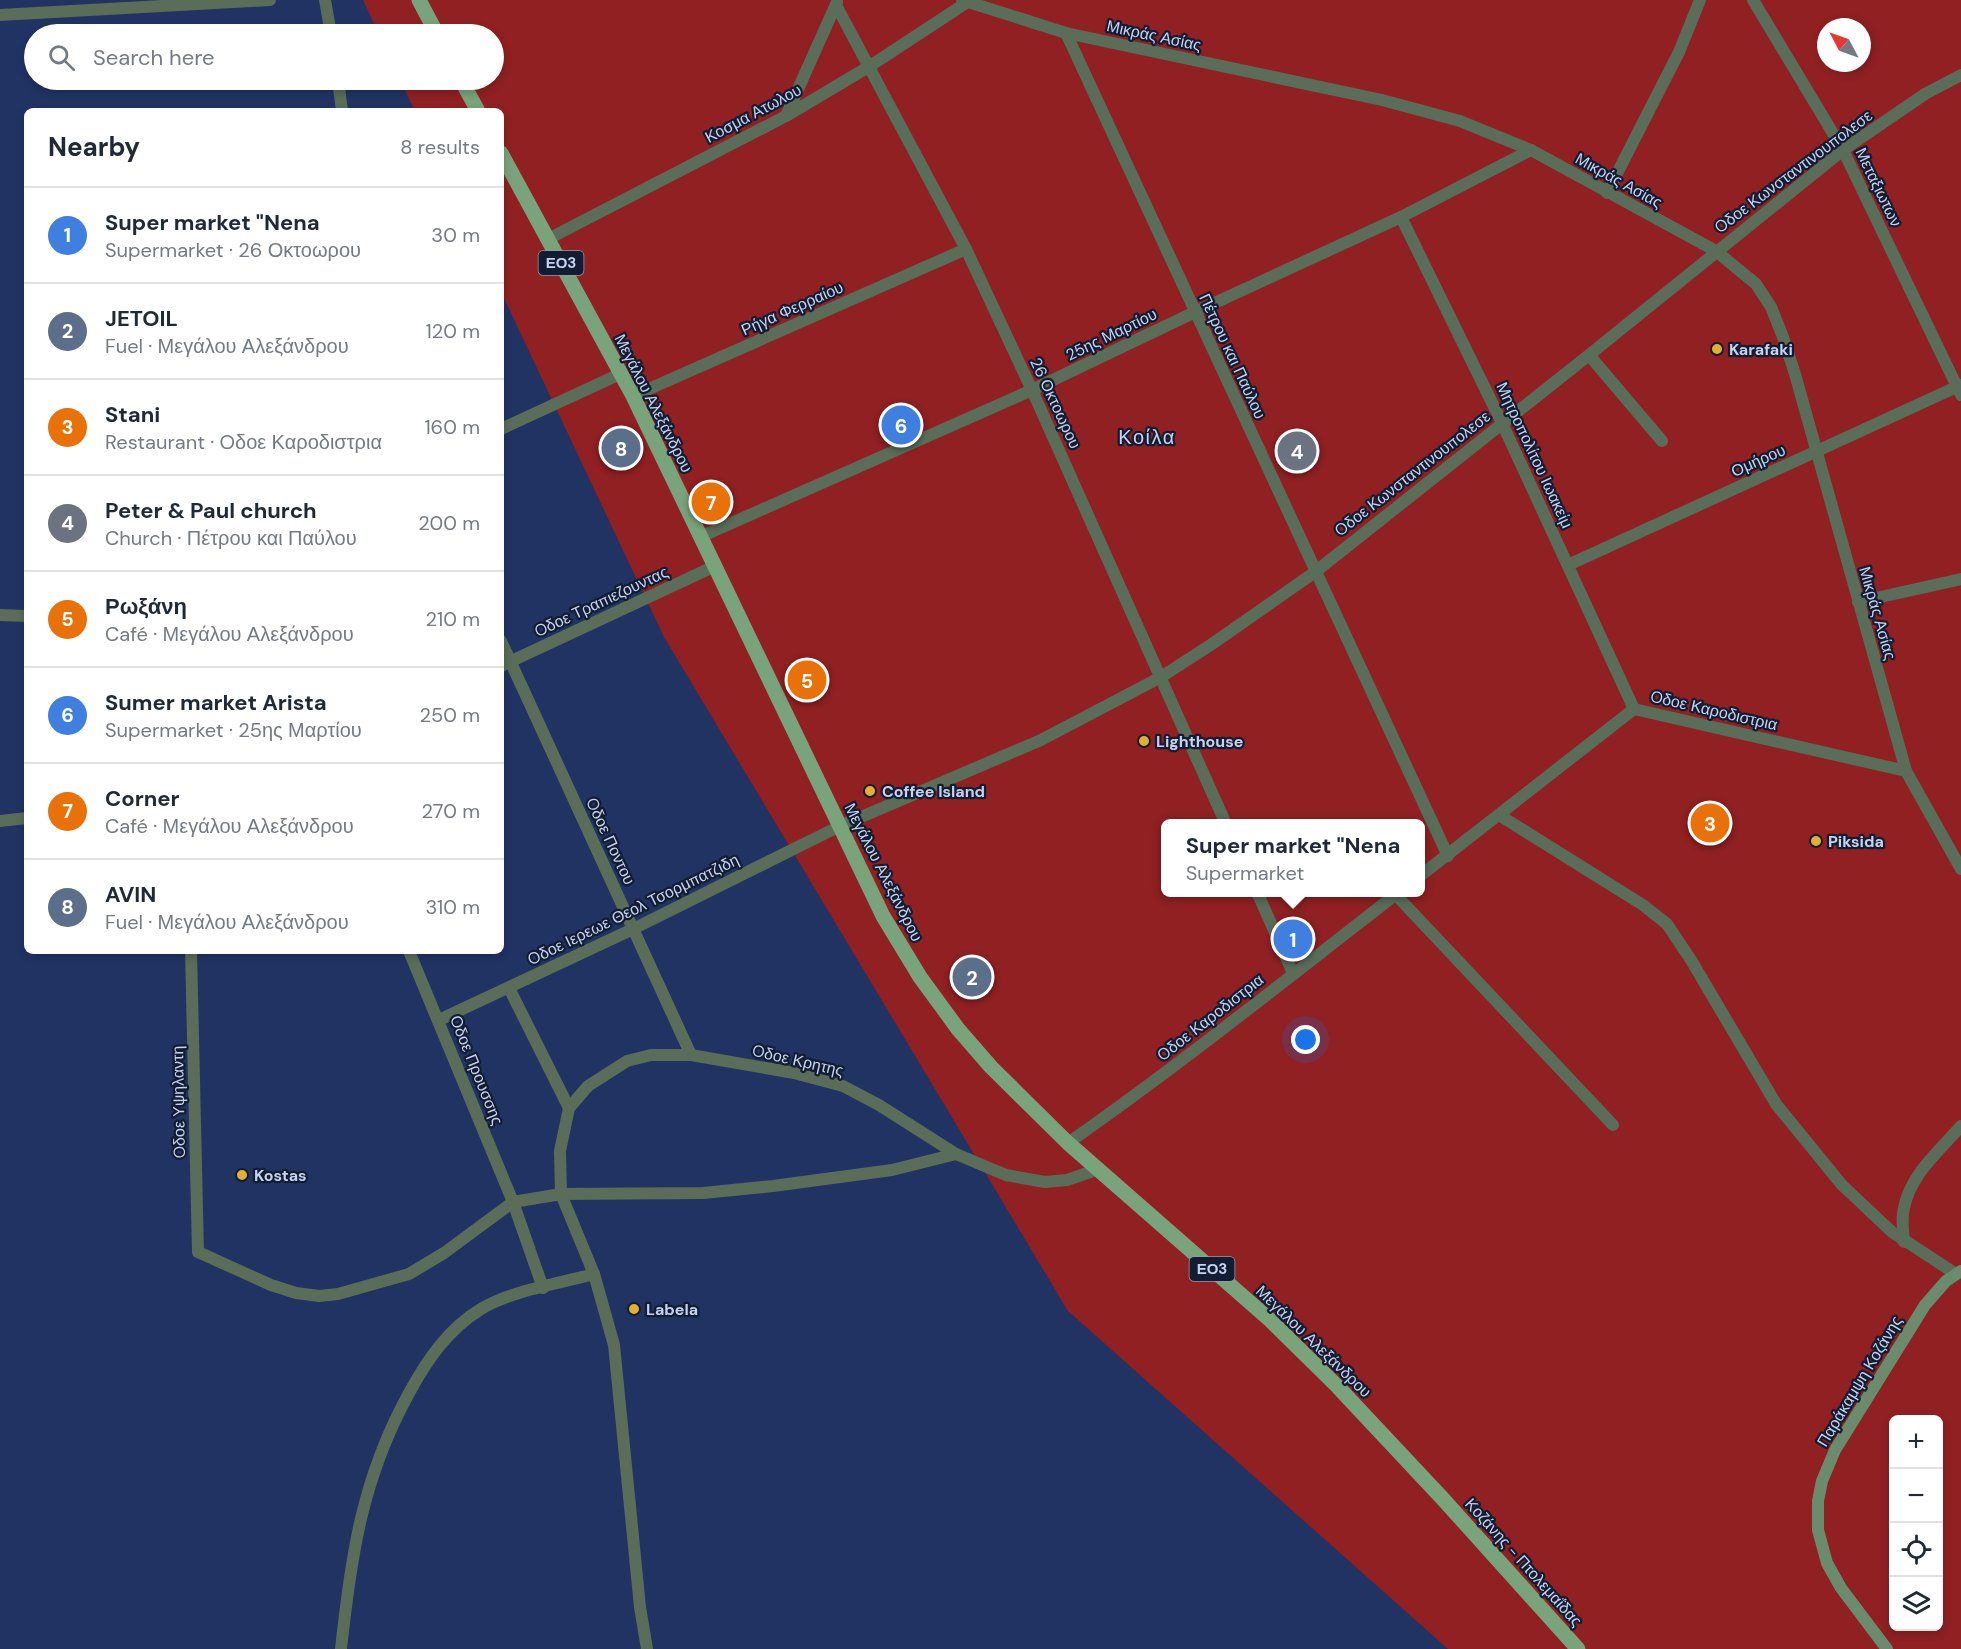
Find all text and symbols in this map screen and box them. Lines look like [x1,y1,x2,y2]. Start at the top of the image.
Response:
street label: Μικράς Ασίας [1105,15,1203,56]
north arrow [1817,18,1871,72]
search box [24,24,504,90]
icon: search [45,41,78,74]
text: Search here [93,43,214,72]
street label: Κοσμα Ατωλου [701,79,805,148]
street label: Oδοε Κωνσταντινουπολεσε [1710,105,1876,238]
text: Nearby [48,130,140,164]
text: 8 results [400,134,480,160]
street label: Μεταξιωτων [1850,144,1907,230]
street label: Μικράς Ασίας [1572,148,1666,213]
text: Super market "Nena [105,208,320,237]
text: 1 [64,222,71,248]
text: 30 m [431,222,480,248]
text: Supermarket · 26 Οκτοωρου [105,237,361,263]
road number: ΕΟ3 [538,251,584,275]
street label: Ρήγα Φερραίου [738,277,847,340]
street label: Πέτρου και Παύλου [1194,290,1271,422]
street label: 25ης Μαρτίου [1062,303,1160,366]
text: JETOIL [105,304,178,333]
text: 2 [62,318,73,344]
text: 120 m [426,318,480,344]
street label: Μεγάλου Αλεξάνδρου [610,330,698,476]
text: Fuel · Μεγάλου Αλεξάνδρου [105,333,349,359]
place label: Karafaki [1729,339,1793,360]
marker: Karafaki [1710,342,1724,356]
street label: 26 Οκτοωρου [1025,354,1086,452]
street label: Μητροπολίτου Ιωακείμ [1491,379,1578,532]
text: Stani [105,400,160,429]
pin: 6 [882,402,920,448]
street label: Oδοε Κωνσταντινουπολεσε [1330,406,1495,541]
text: 3 [61,414,74,440]
text: 160 m [424,414,480,440]
district label: Κοίλα [1118,424,1176,450]
pin: 8 [602,426,640,470]
pin: 4 [1278,428,1316,474]
text: Restaurant · Oδοε Καροδιστρια [105,429,382,455]
street label: Ομήρου [1728,439,1789,482]
pin: 7 [692,480,730,524]
text: Peter & Paul church [105,496,317,525]
text: 4 [61,510,74,536]
text: 200 m [418,510,480,536]
text: Church · Πέτρου και Παύλου [105,525,357,551]
street label: Oδοε Τραπιεζουντας [531,561,672,642]
street label: Μικράς Ασίας [1854,564,1901,663]
text: Ρωξάνη [105,592,187,621]
text: 5 [61,606,74,632]
text: 210 m [425,606,480,632]
text: Café · Μεγάλου Αλεξάνδρου [105,621,354,647]
pin: 5 [788,658,826,702]
street label: Oδοε Καροδιστρια [1648,686,1780,735]
text: Sumer market Arista [105,688,327,717]
text: 6 [61,702,74,728]
text: 250 m [419,702,480,728]
text: Supermarket · 25ης Μαρτίου [105,717,362,743]
place label: Lighthouse [1156,731,1243,752]
marker: Lighthouse [1137,734,1151,748]
place label: Coffee Island [882,781,985,802]
text: Corner [105,784,179,813]
marker: Coffee Island [863,784,877,798]
street label: Oδοε Ποντου [581,794,640,888]
text: 7 [62,798,73,824]
text: 270 m [422,798,480,824]
street label: Μεγάλου Αλεξάνδρου [840,799,928,945]
pin: 3 [1690,800,1730,846]
text: Café · Μεγάλου Αλεξάνδρου [105,813,354,839]
popup [1161,819,1425,897]
text: Super market "Nena [1186,831,1400,860]
place label: Piksida [1828,831,1884,852]
marker: Piksida [1809,834,1823,848]
street label: Oδοε Ιερεωε Θεολ Τσορμπατζιδη [524,849,742,970]
text: Supermarket [1186,860,1304,886]
text: AVIN [105,880,156,909]
text: 8 [61,894,74,920]
text: 310 m [425,894,480,920]
text: Fuel · Μεγάλου Αλεξάνδρου [105,909,349,935]
pin: 1 [1274,916,1312,962]
pin: 2 [952,954,992,1000]
street label: Oδοε Καροδιστρια [1153,969,1268,1066]
street label: Oδοε Προυσσης [445,1012,508,1128]
your location [1291,1025,1320,1054]
street label: Oδοε Κρητης [750,1040,846,1081]
street label: Oδοε Υψηλαντη [167,1045,190,1159]
place label: Kostas [254,1165,307,1186]
marker: Kostas [235,1168,249,1182]
road number: ΕΟ3 [1190,1257,1234,1281]
street label: Μεγάλου Αλεξάνδρου [1251,1281,1376,1402]
place label: Labela [646,1299,698,1320]
marker: Labela [627,1302,641,1316]
street label: Παράκαμψη Κοζάνης [1812,1312,1907,1451]
map controls [1889,1415,1943,1631]
button: + [1889,1415,1943,1469]
button: − [1889,1469,1943,1523]
street label: Κοζάνης - Πτολεμαΐδας [1460,1494,1587,1631]
button: locate [1889,1523,1943,1577]
button: layers [1889,1577,1943,1631]

